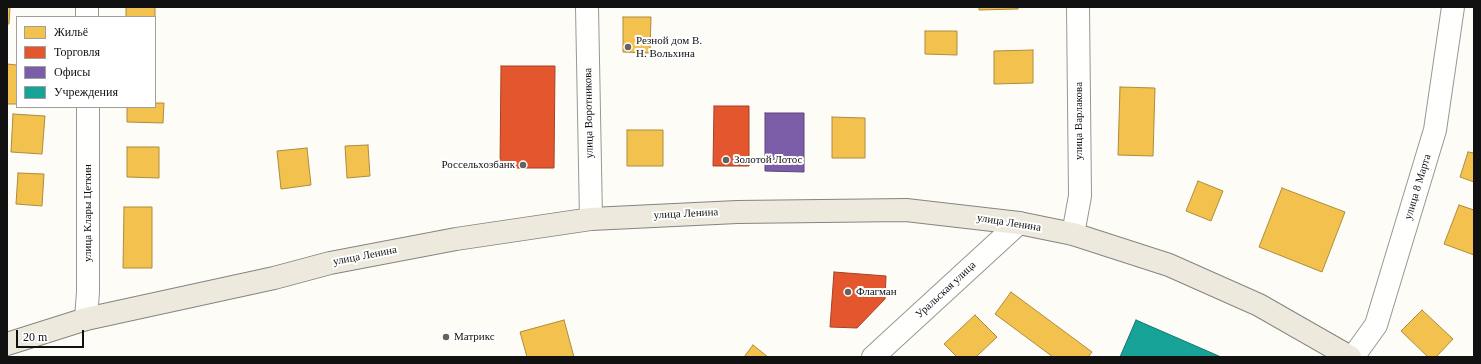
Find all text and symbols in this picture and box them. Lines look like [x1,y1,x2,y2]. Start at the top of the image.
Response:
legend [16,16,156,108]
text: Жильё [54,25,88,39]
place label: Резной дом В. Н. Вольхина [636,34,702,60]
marker: Резной дом В. Н. Вольхина [623,42,633,52]
text: Торговля [54,45,100,59]
text: Офисы [54,65,90,79]
street label: улица Воротникова [582,68,596,158]
street label: улица Варлакова [1072,82,1086,160]
text: Учреждения [54,85,118,99]
place label: Золотой Лотос [734,153,802,167]
street label: улица 8 Марта [1402,153,1434,221]
marker: Золотой Лотос [721,155,731,165]
place label: Россельхозбанк [441,158,515,172]
marker: Россельхозбанк [518,160,528,170]
street label: улица Клары Цеткин [81,164,95,262]
street label: улица Ленина [653,206,719,222]
street label: улица Ленина [976,211,1042,235]
street label: улица Ленина [332,243,398,269]
street label: Уральская улица [913,259,979,321]
place label: Флагман [856,285,897,299]
marker: Флагман [843,287,853,297]
scale bar [18,322,86,348]
text: 20 m [23,330,47,344]
place label: Матрикс [454,330,495,344]
marker: Матрикс [441,332,451,342]

